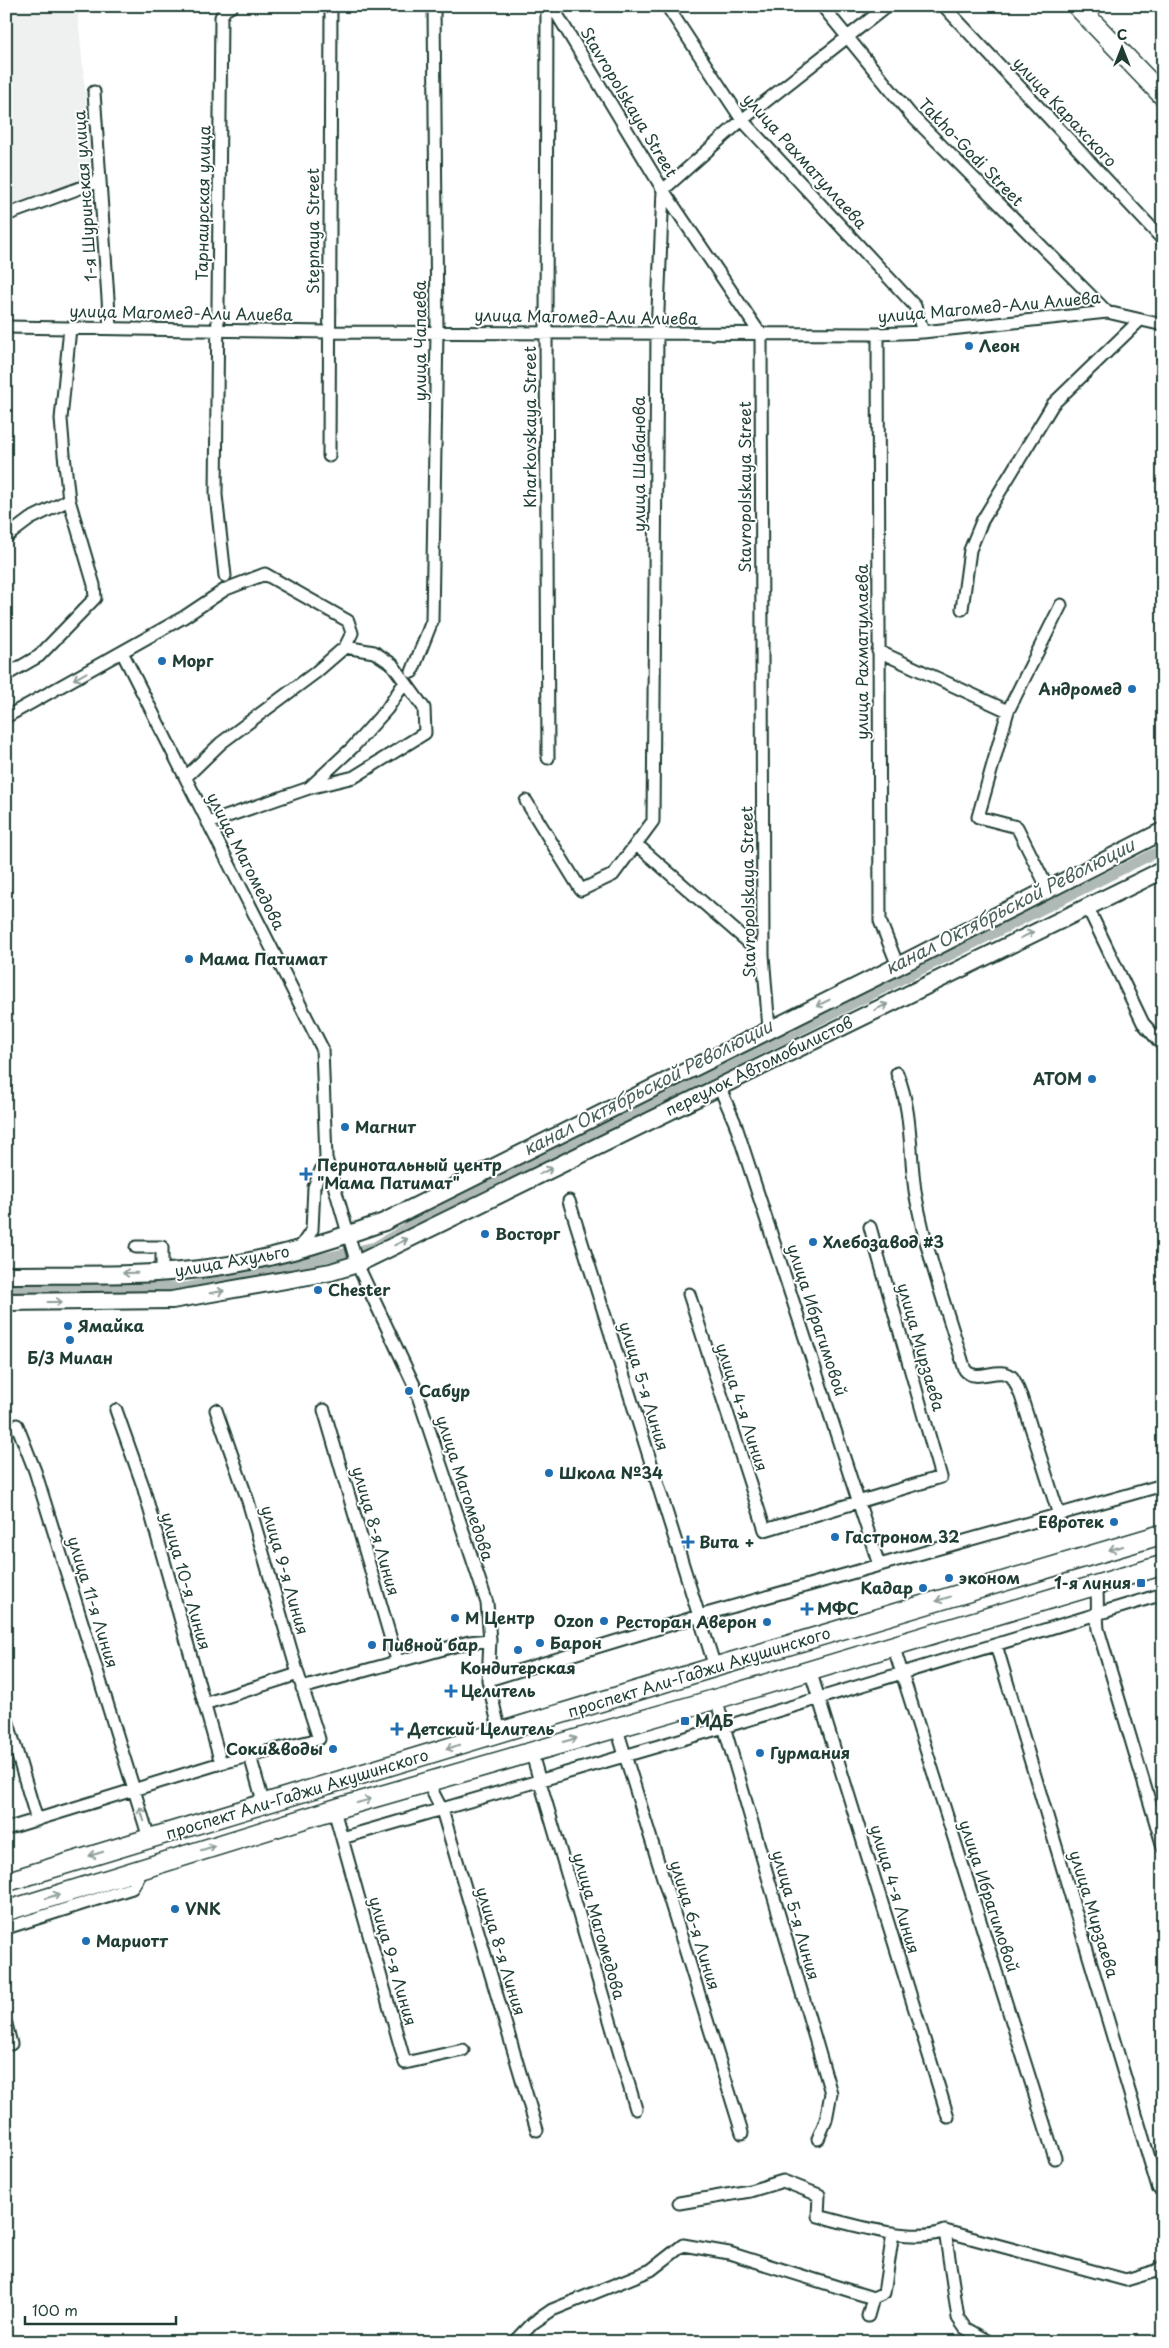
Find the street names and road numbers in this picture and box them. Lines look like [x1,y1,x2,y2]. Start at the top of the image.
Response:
street label: Stavropolskaya Street [575,22,685,182]
street label: улица Карахского [1008,51,1123,172]
street label: улица Рахматуллаева [738,87,873,234]
street label: Takho-Godi Street [914,92,1030,211]
street label: 1-я Шуринская улица [66,110,102,283]
street label: Тарнаирская улица [189,125,215,281]
street label: Stepnaya Street [300,167,324,294]
street label: улица Чапаева [407,281,431,401]
street label: улица Магомед-Али Алиева [877,284,1101,328]
street label: улица Магомед-Али Алиева [69,298,293,326]
street label: улица Магомед-Али Алиева [474,302,698,330]
street label: Kharkovskaya Street [517,345,541,508]
street label: улица Шабанова [626,396,650,532]
street label: Stavropolskaya Street [732,401,756,573]
street label: улица Рахматуллаева [849,564,873,740]
street label: улица Магомедова [202,788,292,934]
street label: Stavropolskaya Street [733,806,760,978]
street label: переулок Автомобилистов [661,1009,856,1121]
street label: улица Ахульго [173,1238,291,1282]
street label: улица Ибрагимовой [782,1240,854,1399]
street label: улица Мирзаева [892,1280,952,1414]
street label: улица 5-я Линия [614,1318,676,1453]
street label: улица 4-я Линия [711,1339,775,1474]
street label: улица Магомедова [431,1412,501,1564]
street label: улица 8-я Линия [347,1463,407,1598]
street label: улица 9-я Линия [256,1502,316,1637]
street label: улица 10-я Линия [156,1509,218,1652]
street label: улица 11-я Линия [62,1533,125,1671]
street label: проспект Али-Гаджи Акушинского [564,1620,833,1723]
street label: проспект Али-Гаджи Акушинского [162,1742,431,1845]
street label: улица Ибрагимовой [954,1816,1026,1975]
street label: улица 4-я Линия [865,1821,927,1956]
street label: улица 5-я Линия [767,1847,827,1982]
street label: улица Мирзаева [1064,1847,1126,1981]
street label: улица Магомедова [568,1850,632,2002]
street label: улица 6-я Линия [665,1857,727,1993]
street label: улица 8-я Линия [471,1883,533,2018]
street label: улица 9-я Линия [364,1893,424,2028]

